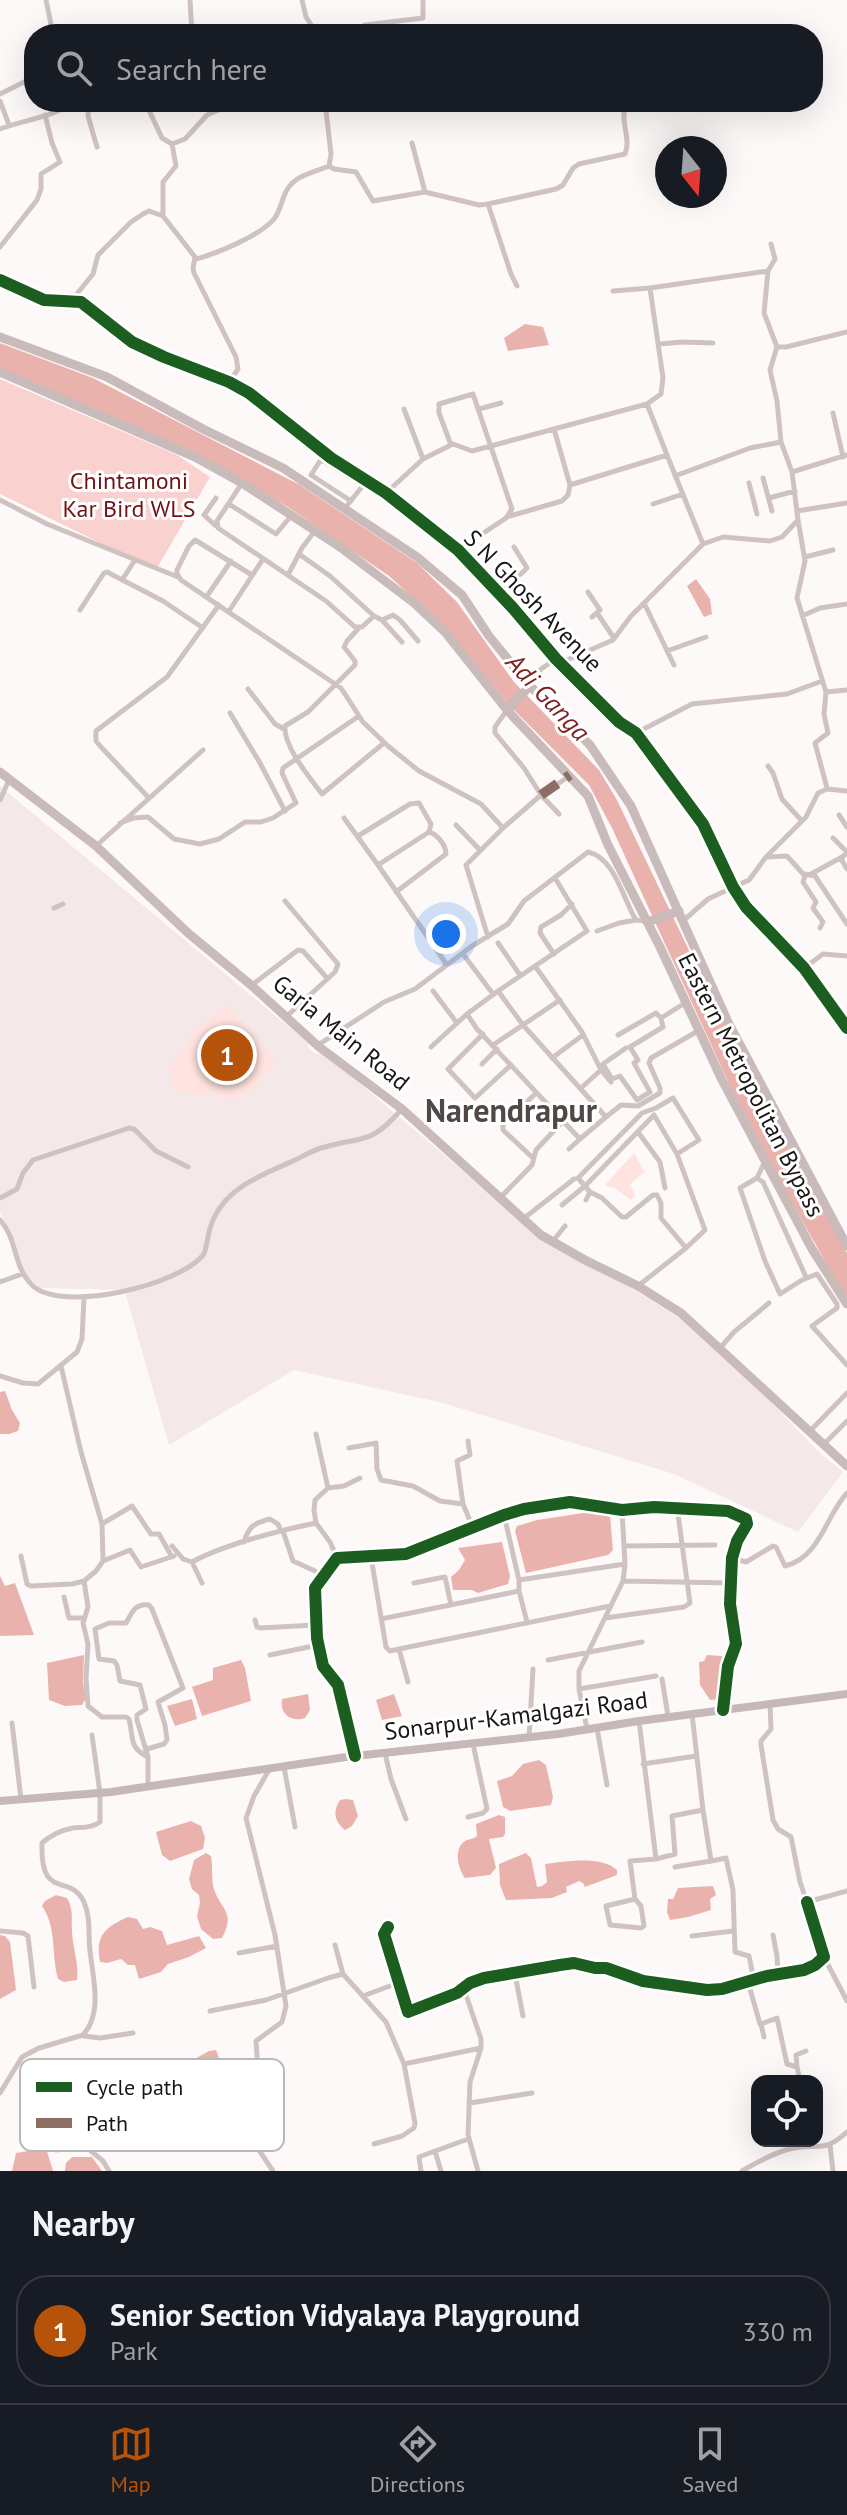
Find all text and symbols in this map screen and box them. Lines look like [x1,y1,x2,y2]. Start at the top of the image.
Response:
search box [24,24,823,112]
icon: search [52,46,96,90]
text: Search here [116,49,267,88]
north arrow [655,136,727,208]
park label: Chintamoni Kar Bird WLS [63,465,195,524]
street label: S N Ghosh Avenue [458,523,609,678]
water label: Adi Ganga [499,645,598,748]
your location [426,914,466,954]
street label: Eastern Metropolitan Bypass [671,948,832,1222]
street label: Garia Main Road [267,968,416,1097]
pin: 1 [201,1025,253,1085]
district label: Narendrapur [425,1089,598,1131]
street label: Sonarpur-Kamalgazi Road [383,1684,649,1747]
legend [20,2059,284,2151]
text: Cycle path [86,2073,183,2101]
map controls [751,2075,823,2147]
button: locate [751,2075,823,2147]
text: Path [86,2109,128,2137]
text: Nearby [32,2201,134,2245]
text: Senior Section Vidyalaya Playground [110,2295,580,2334]
text: 1 [53,2315,67,2348]
text: 330 m [742,2315,813,2348]
text: Park [110,2334,158,2367]
tab: Map [109,2422,153,2498]
tab: Directions [370,2422,465,2498]
tab: Saved [682,2422,738,2498]

